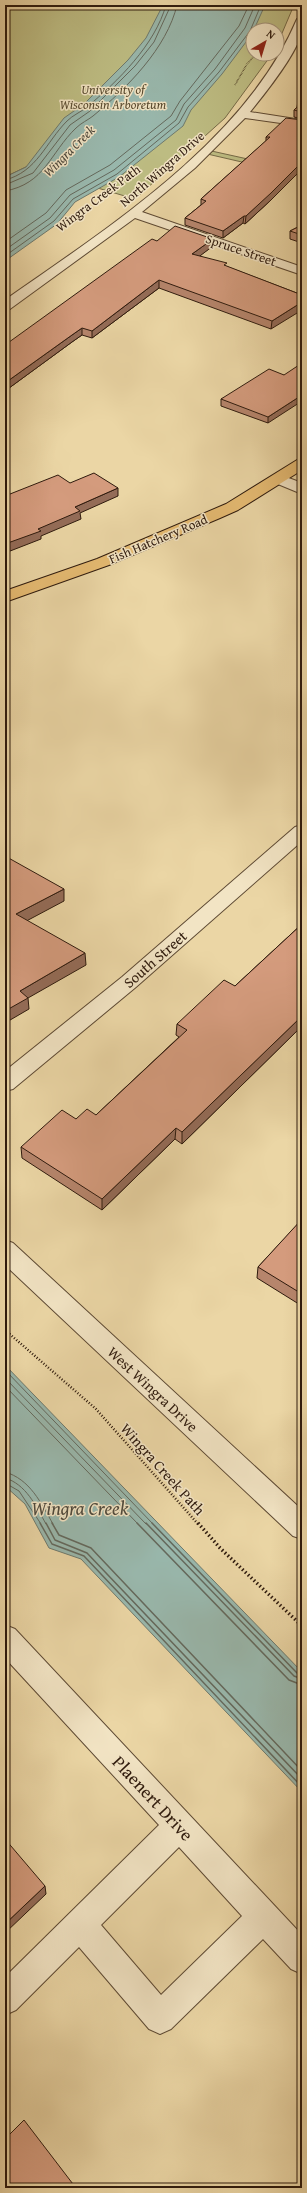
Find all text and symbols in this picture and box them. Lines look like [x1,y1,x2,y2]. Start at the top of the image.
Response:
north arrow [245,22,285,62]
text: N [263,26,279,43]
park label: University of Wisconsin Arboretum [60,80,167,114]
water label: Wingra Creek [39,121,99,181]
street label: North Wingra Drive [115,127,209,211]
street label: Wingra Creek Path [52,159,145,236]
street label: Spruce Street [203,229,279,271]
street label: Fish Hatchery Road [106,510,210,568]
street label: South Street [119,925,192,993]
street label: West Wingra Drive [103,1342,203,1436]
street label: Wingra Creek Path [116,1418,210,1520]
water label: Wingra Creek [32,1494,129,1522]
street label: Plaenert Drive [106,1749,200,1847]

